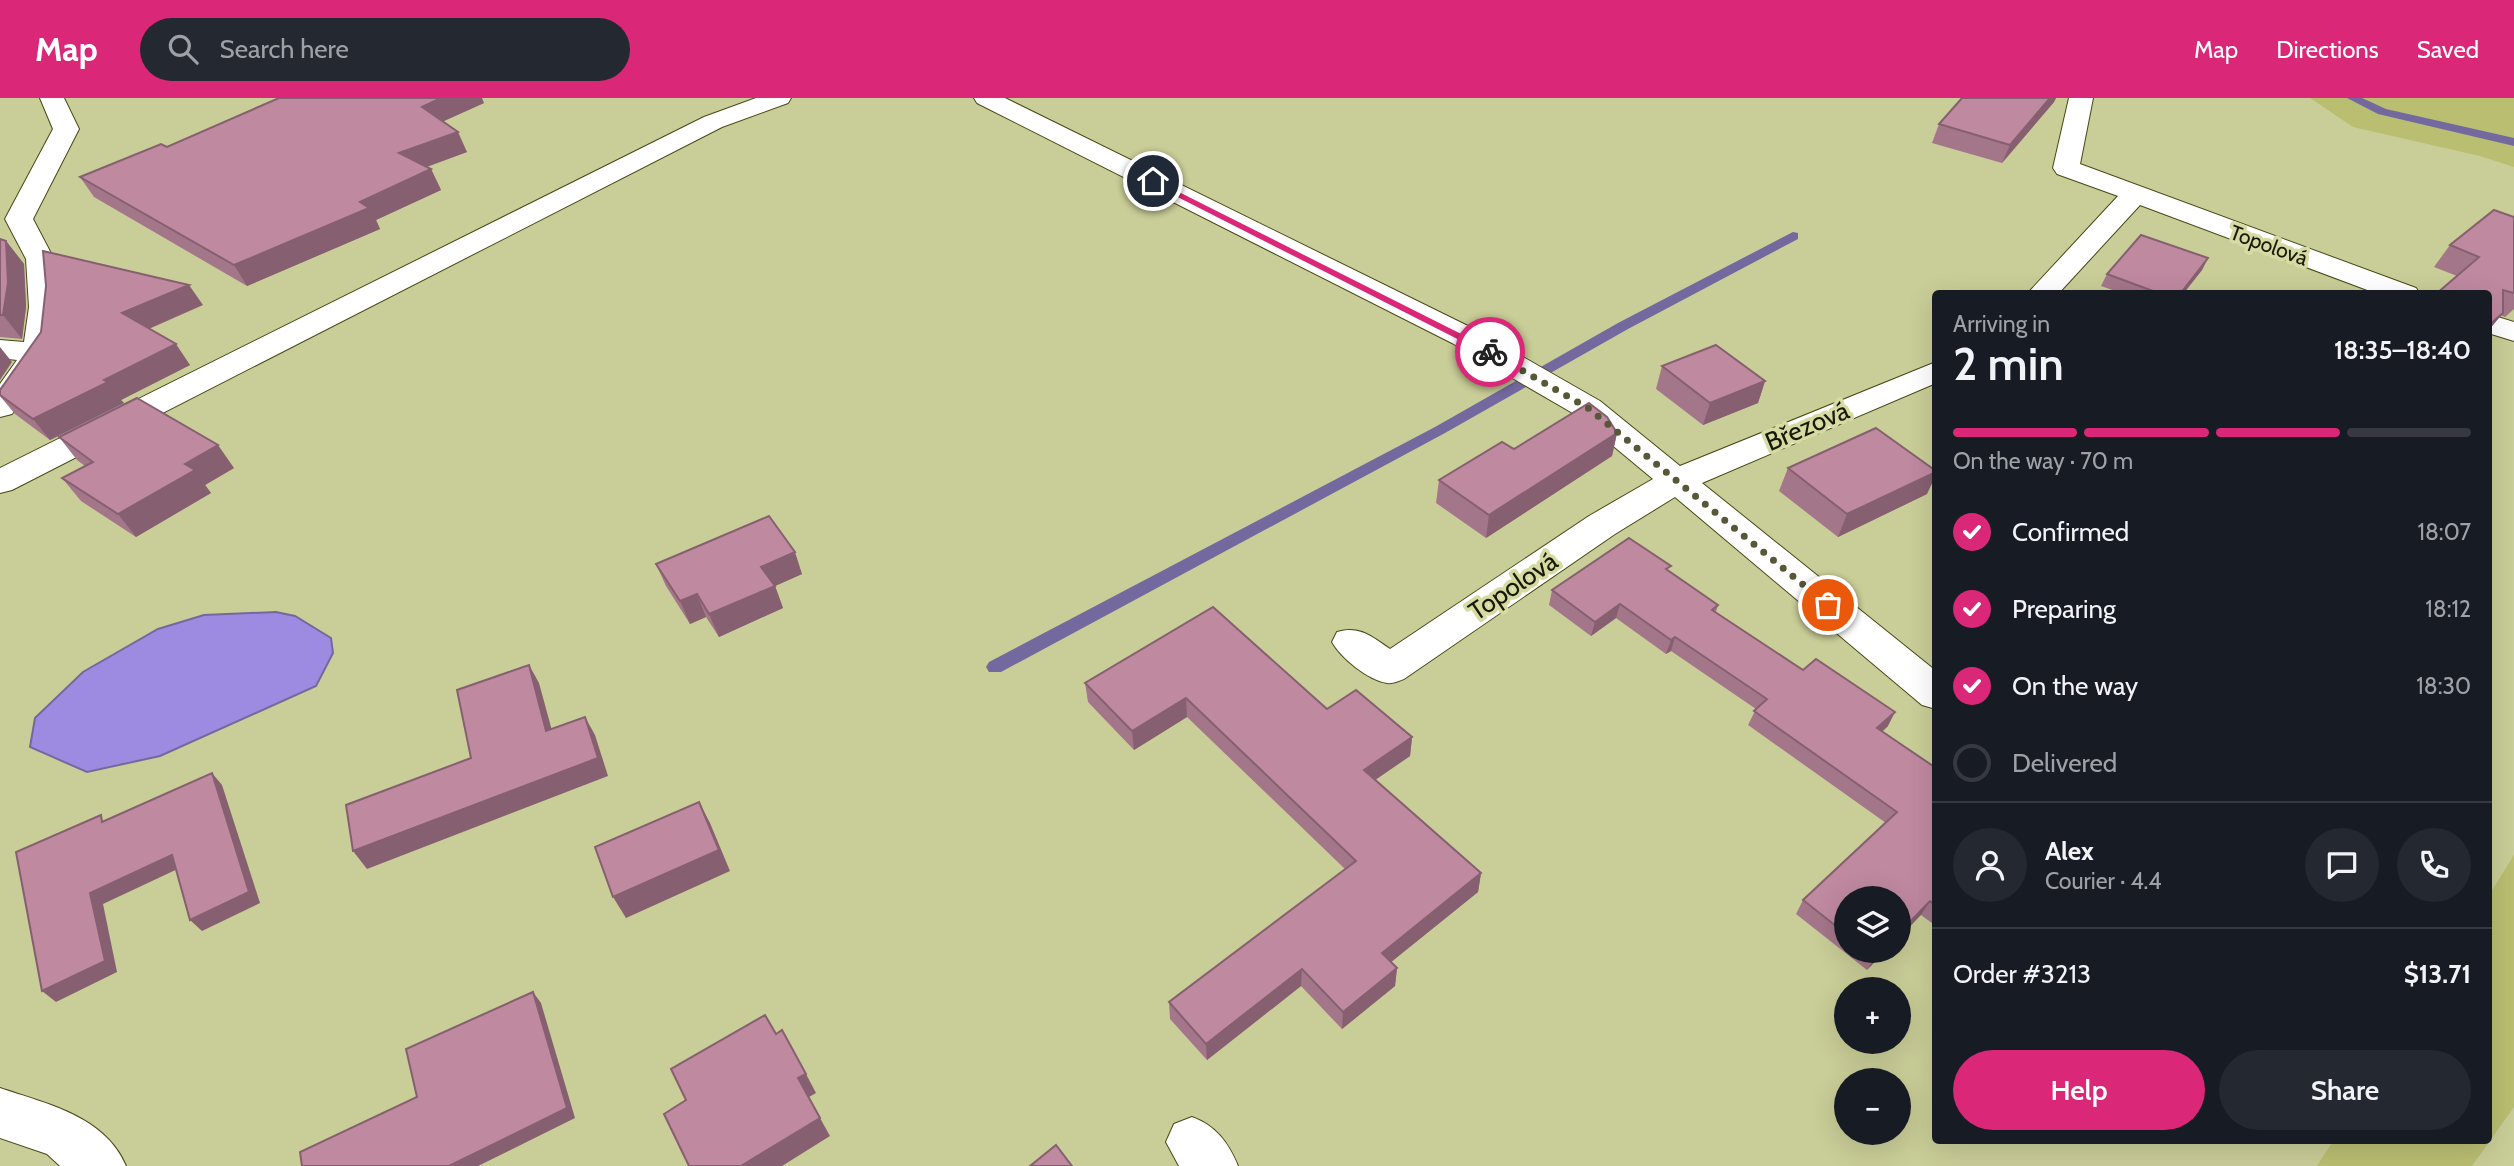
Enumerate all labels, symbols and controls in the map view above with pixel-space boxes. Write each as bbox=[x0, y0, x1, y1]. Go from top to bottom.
search box bbox=[140, 18, 630, 81]
text: Map bbox=[35, 29, 98, 69]
icon: search bbox=[164, 30, 202, 68]
text: Search here bbox=[220, 33, 349, 65]
text: Map bbox=[2194, 35, 2238, 64]
text: Directions bbox=[2276, 35, 2379, 64]
text: Saved bbox=[2417, 35, 2479, 64]
pin bbox=[1123, 151, 1183, 211]
icon: home bbox=[1134, 162, 1172, 200]
street label: Topolová bbox=[2227, 219, 2311, 271]
text: Arriving in bbox=[1953, 310, 2050, 338]
courier bbox=[1455, 317, 1525, 387]
icon: bike bbox=[1471, 333, 1509, 371]
text: 18:35–18:40 bbox=[2334, 334, 2471, 366]
text: 2 min bbox=[1953, 336, 2064, 392]
street label: Březová bbox=[1760, 394, 1854, 458]
text: On the way · 70 m bbox=[1953, 447, 2133, 475]
icon: check bbox=[1953, 513, 1991, 551]
text: Confirmed bbox=[2012, 516, 2129, 548]
text: 18:07 bbox=[2417, 518, 2471, 546]
street label: Topolová bbox=[1463, 544, 1564, 627]
pin bbox=[1798, 575, 1858, 635]
icon: bag bbox=[1809, 586, 1847, 624]
icon: check bbox=[1953, 590, 1991, 628]
text: Preparing bbox=[2012, 593, 2116, 625]
text: 18:12 bbox=[2425, 595, 2471, 623]
icon: check bbox=[1953, 667, 1991, 705]
text: On the way bbox=[2012, 670, 2138, 702]
text: 18:30 bbox=[2416, 672, 2471, 700]
text: Delivered bbox=[2012, 747, 2117, 779]
button: person bbox=[1953, 828, 2027, 902]
button: chat bbox=[2305, 828, 2379, 902]
button: phone bbox=[2397, 828, 2471, 902]
text: Alex bbox=[2045, 835, 2094, 867]
text: Courier · 4.4 bbox=[2045, 867, 2162, 895]
map controls bbox=[1834, 886, 1911, 1145]
button: layers bbox=[1834, 886, 1911, 963]
text: Order #3213 bbox=[1953, 958, 2091, 990]
text: $13.71 bbox=[2404, 958, 2471, 990]
button: + bbox=[1834, 977, 1911, 1054]
button: Help bbox=[1953, 1050, 2205, 1130]
button: Share bbox=[2219, 1050, 2471, 1130]
button: − bbox=[1834, 1068, 1911, 1145]

